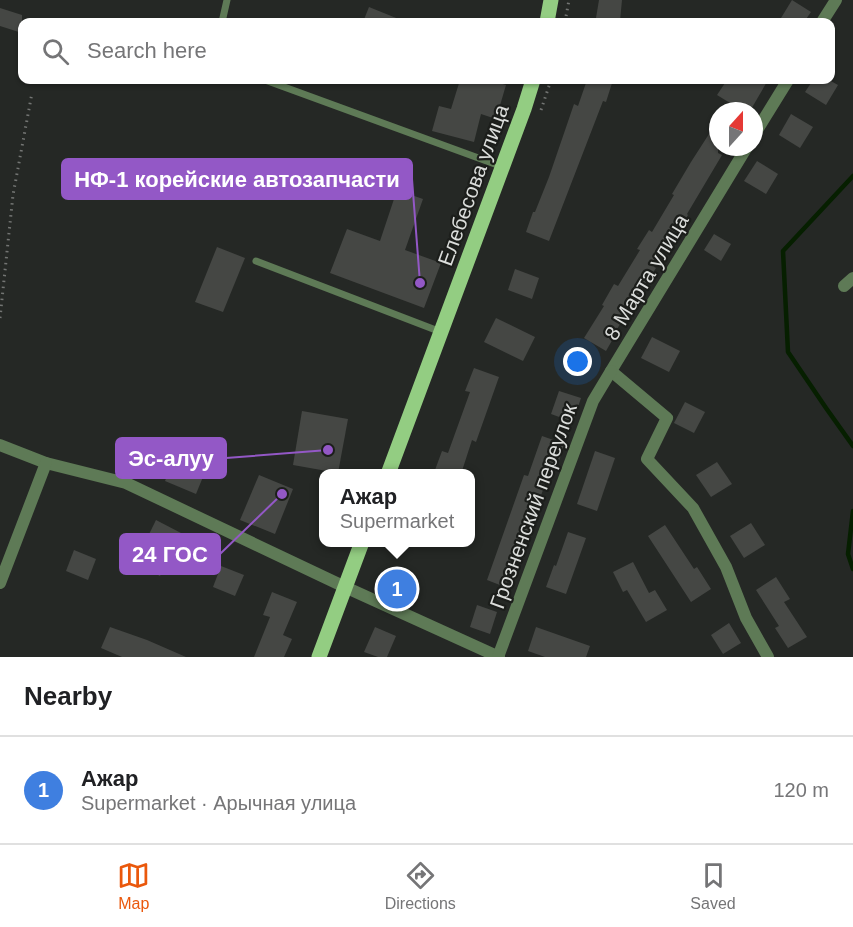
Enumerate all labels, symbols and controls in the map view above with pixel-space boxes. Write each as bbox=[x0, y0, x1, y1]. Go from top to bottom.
search box bbox=[18, 18, 835, 84]
icon: search bbox=[39, 35, 72, 68]
text: Search here bbox=[87, 38, 207, 63]
street label: Елебесова улица bbox=[433, 101, 513, 269]
north arrow bbox=[709, 102, 763, 156]
callout: НФ-1 корейские автозапчасти bbox=[62, 159, 412, 199]
text: НФ-1 корейские автозапчасти bbox=[74, 167, 400, 192]
street label: 8 Марта улица bbox=[599, 210, 693, 344]
your location bbox=[563, 347, 592, 376]
street label: Грозненский переулок bbox=[485, 400, 581, 612]
callout: Эс-алуу bbox=[116, 438, 226, 478]
text: Эс-алуу bbox=[128, 446, 215, 471]
popup bbox=[319, 469, 475, 547]
text: Ажар bbox=[340, 484, 397, 509]
text: Supermarket bbox=[340, 510, 454, 532]
callout: 24 ГОС bbox=[120, 534, 220, 574]
text: 24 ГОС bbox=[132, 542, 208, 567]
pin: 1 bbox=[378, 566, 416, 612]
text: Nearby bbox=[24, 681, 112, 711]
text: Ажар bbox=[81, 766, 138, 791]
text: 1 bbox=[38, 779, 49, 801]
text: 120 m bbox=[773, 779, 829, 801]
text: Supermarket · Арычная улица bbox=[81, 792, 356, 814]
tab: Map bbox=[117, 859, 150, 913]
tab: Directions bbox=[385, 859, 456, 913]
tab: Saved bbox=[690, 859, 736, 913]

